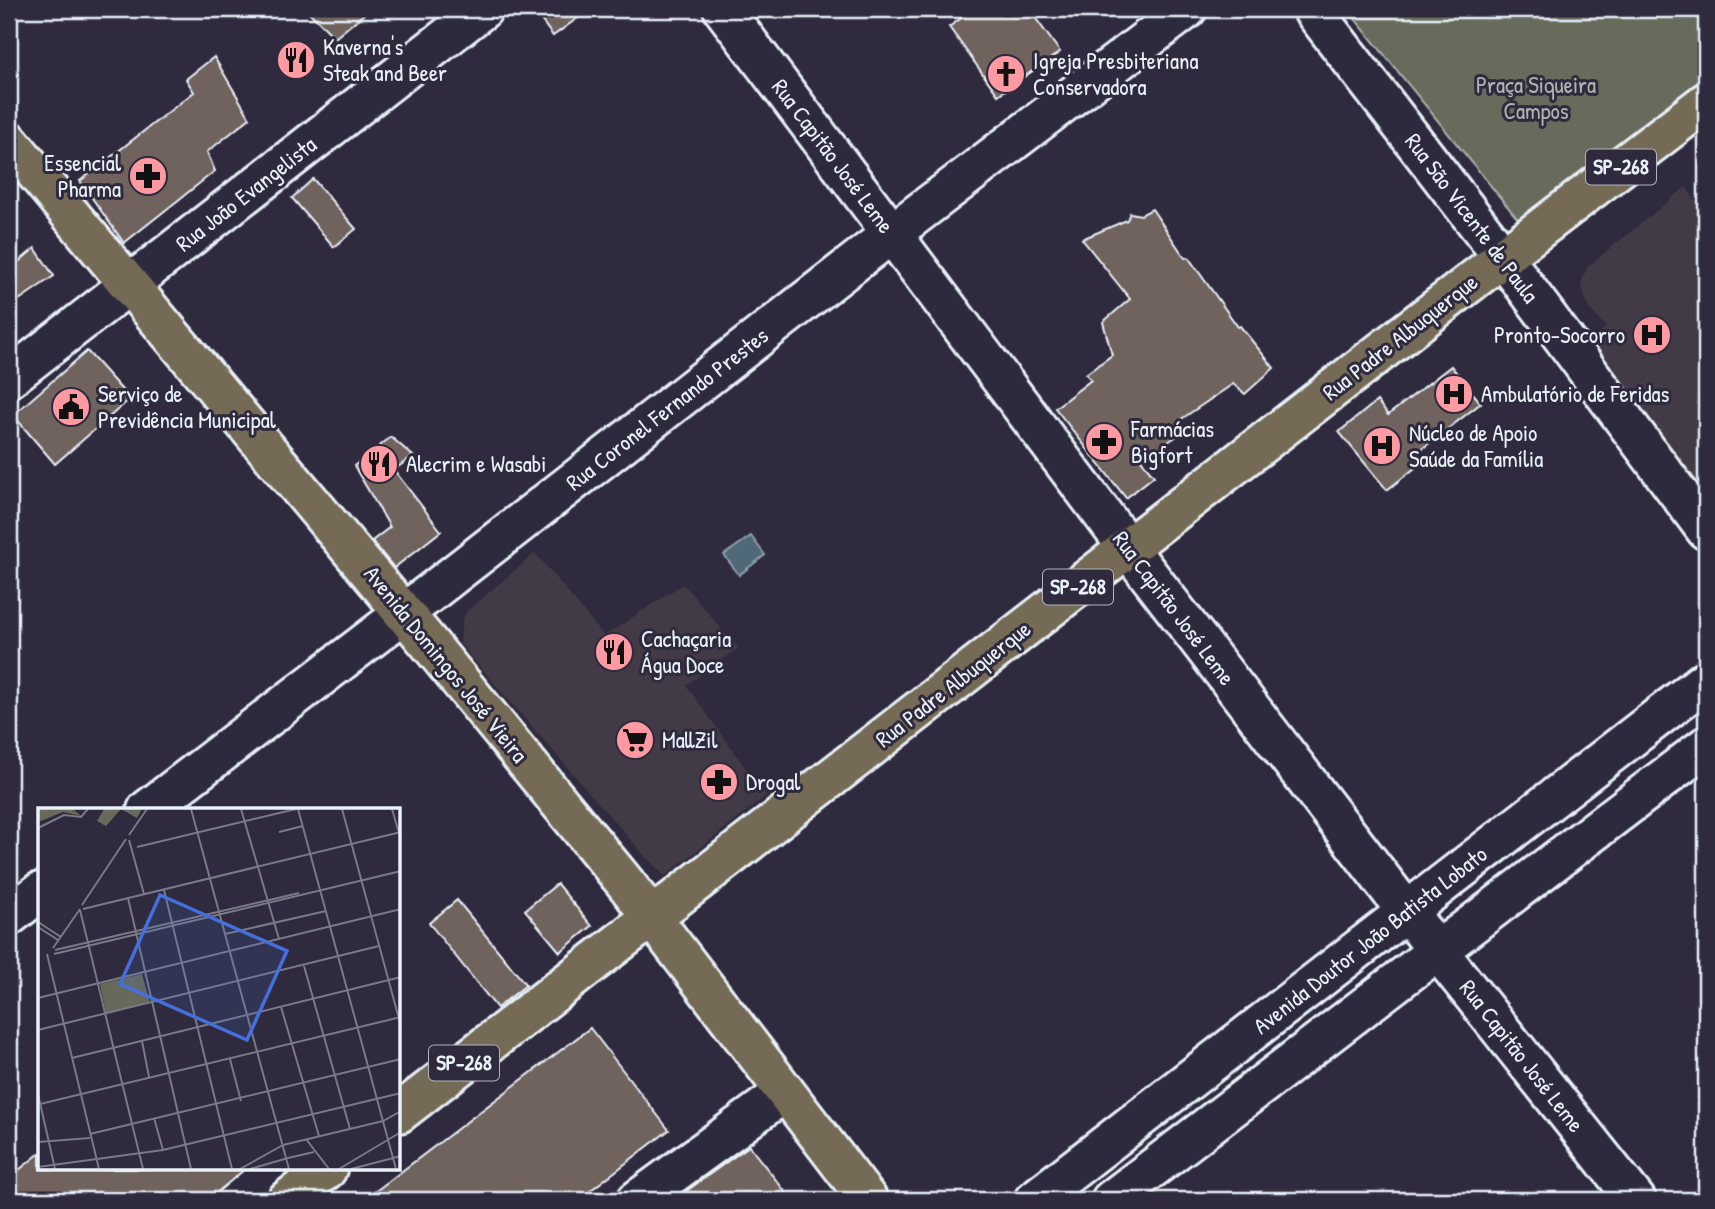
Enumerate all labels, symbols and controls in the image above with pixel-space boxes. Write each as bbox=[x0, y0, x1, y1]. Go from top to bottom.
place label: Kaverna's Steak and Beer bbox=[323, 31, 447, 88]
restaurant icon: Kaverna's Steak and Beer bbox=[275, 39, 317, 81]
place label: Igreja Presbiteriana Conservadora bbox=[1033, 45, 1198, 102]
church icon: Igreja Presbiteriana Conservadora bbox=[985, 53, 1027, 95]
park label: Praça Siqueira Campos bbox=[1476, 69, 1596, 126]
street label: Rua Capitão José Leme bbox=[765, 72, 902, 239]
street label: Rua São Vicente de Paula bbox=[1398, 127, 1546, 309]
street label: Rua João Evangelista bbox=[169, 129, 322, 258]
place label: Essencial Pharma bbox=[44, 147, 122, 204]
road number: SP-268 bbox=[1586, 150, 1656, 184]
pharmacy icon: Essencial Pharma bbox=[127, 155, 169, 197]
street label: Rua Padre Albuquerque bbox=[1316, 266, 1484, 407]
hospital icon: Pronto-Socorro bbox=[1631, 314, 1673, 356]
place label: Pronto-Socorro bbox=[1494, 319, 1625, 350]
street label: Rua Coronel Fernando Prestes bbox=[559, 320, 774, 497]
hospital icon: Ambulatório de Feridas bbox=[1433, 373, 1475, 415]
place label: Serviço de Previdência Municipal bbox=[98, 378, 277, 435]
place label: Ambulatório de Feridas bbox=[1481, 378, 1670, 409]
public building icon: Serviço de Previdência Municipal bbox=[50, 386, 92, 428]
place label: Farmácias Bigfort bbox=[1130, 413, 1214, 470]
place label: Núcleo de Apoio Saúde da Família bbox=[1409, 417, 1543, 474]
pharmacy icon: Farmácias Bigfort bbox=[1083, 421, 1125, 463]
hospital icon: Núcleo de Apoio Saúde da Família bbox=[1361, 425, 1403, 467]
restaurant icon: Alecrim e Wasabi bbox=[358, 443, 400, 485]
place label: Alecrim e Wasabi bbox=[406, 448, 546, 479]
street label: Rua Capitão José Leme bbox=[1106, 524, 1243, 691]
street label: Avenida Domingos José Vieira bbox=[357, 559, 535, 769]
road number: SP-268 bbox=[1043, 570, 1113, 604]
street label: Rua Padre Albuquerque bbox=[869, 613, 1037, 754]
place label: Cachaçaria Água Doce bbox=[641, 623, 731, 680]
restaurant icon: Cachaçaria Água Doce bbox=[593, 631, 635, 673]
supermarket icon: MallZil bbox=[614, 719, 656, 761]
place label: MallZil bbox=[662, 724, 718, 755]
pharmacy icon: Drogal bbox=[698, 761, 740, 803]
place label: Drogal bbox=[746, 766, 801, 797]
inset map bbox=[38, 808, 401, 1170]
street label: Avenida Doutor João Batista Lobato bbox=[1246, 838, 1493, 1041]
street label: Rua Capitão José Leme bbox=[1453, 973, 1592, 1138]
road number: SP-268 bbox=[429, 1046, 499, 1080]

